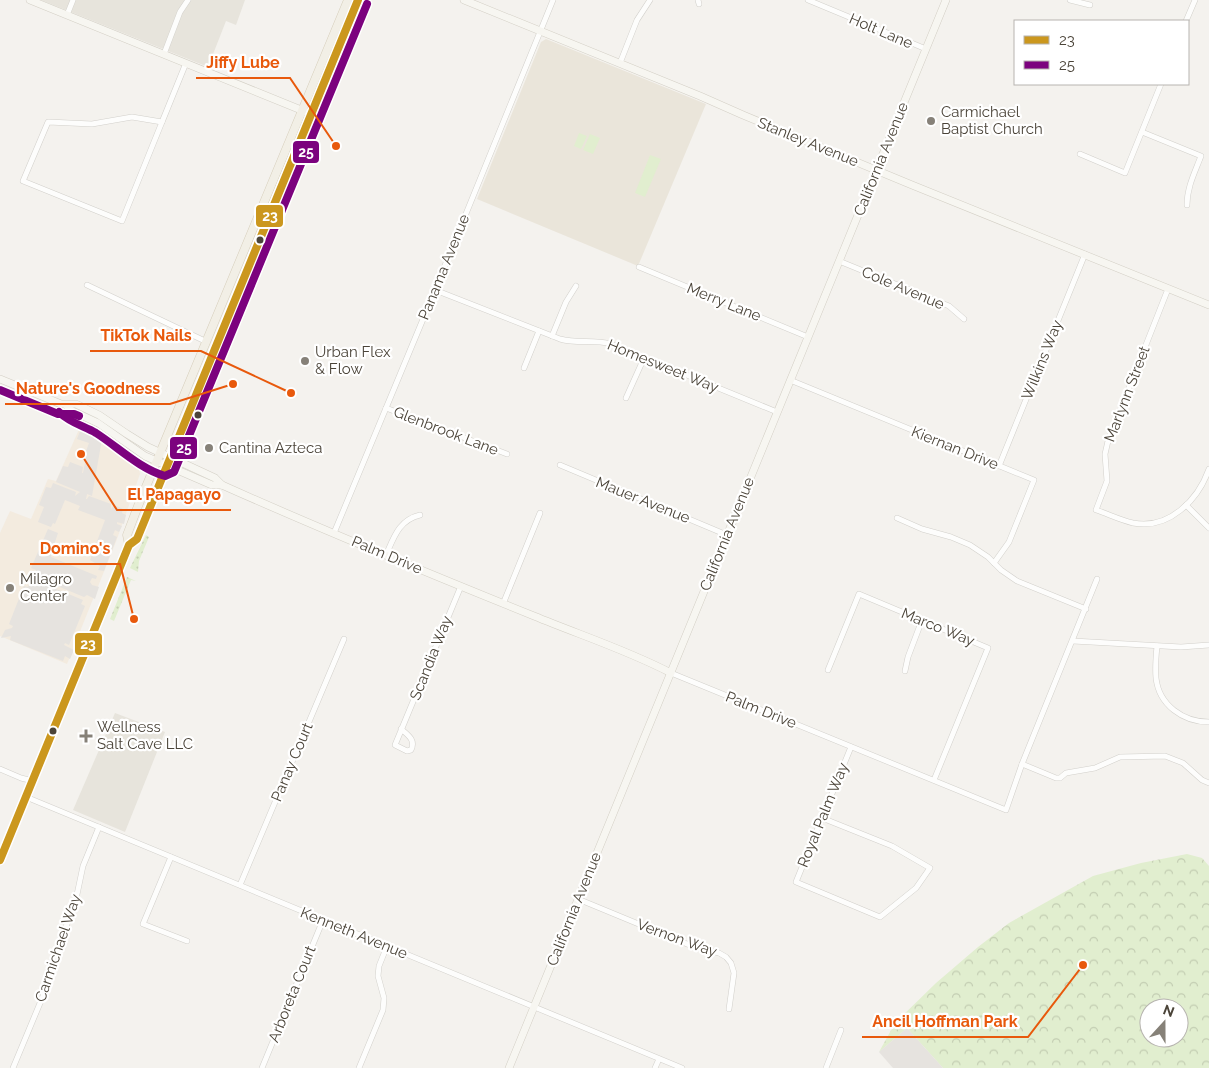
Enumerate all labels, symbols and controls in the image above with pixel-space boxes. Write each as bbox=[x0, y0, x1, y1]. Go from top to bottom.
street label: Holt Lane bbox=[847, 10, 916, 53]
legend bbox=[1014, 20, 1189, 85]
text: 23 bbox=[1059, 31, 1075, 49]
callout: Jiffy Lube bbox=[196, 47, 290, 78]
text: Jiffy Lube bbox=[206, 53, 280, 72]
text: 25 bbox=[1059, 56, 1075, 74]
street label: California Avenue bbox=[850, 99, 912, 218]
place label: Carmichael Baptist Church bbox=[941, 103, 1043, 138]
street label: Stanley Avenue bbox=[755, 114, 861, 171]
marker: Carmichael Baptist Church bbox=[925, 115, 937, 127]
line badge: 25 bbox=[292, 140, 320, 164]
text: 25 bbox=[298, 144, 314, 160]
line badge: 23 bbox=[255, 204, 284, 228]
text: 23 bbox=[262, 208, 278, 224]
street label: Panama Avenue bbox=[415, 211, 473, 322]
unlabelled marker bbox=[255, 235, 265, 245]
street label: Cole Avenue bbox=[859, 263, 947, 314]
street label: Merry Lane bbox=[684, 279, 764, 325]
street label: Wilkins Way bbox=[1018, 317, 1066, 403]
callout: TikTok Nails bbox=[90, 320, 201, 351]
text: TikTok Nails bbox=[100, 326, 192, 345]
street label: Homesweet Way bbox=[605, 335, 721, 397]
place label: Urban Flex & Flow bbox=[315, 343, 391, 378]
street label: Marlynn Street bbox=[1100, 343, 1154, 445]
marker: Urban Flex & Flow bbox=[299, 355, 311, 367]
callout: Nature's Goodness bbox=[5, 373, 170, 404]
text: Nature's Goodness bbox=[16, 379, 160, 398]
street label: Glenbrook Lane bbox=[391, 403, 501, 459]
unlabelled marker bbox=[193, 410, 203, 420]
street label: Kiernan Drive bbox=[909, 422, 1001, 474]
line badge: 25 bbox=[169, 436, 198, 460]
place label: Cantina Azteca bbox=[219, 439, 322, 457]
text: 25 bbox=[176, 440, 192, 456]
marker: Cantina Azteca bbox=[203, 442, 215, 454]
street label: Mauer Avenue bbox=[593, 473, 693, 527]
street label: California Avenue bbox=[696, 474, 758, 593]
callout: El Papagayo bbox=[117, 479, 231, 510]
text: El Papagayo bbox=[127, 485, 221, 504]
street label: Palm Drive bbox=[349, 532, 425, 578]
callout: Domino's bbox=[30, 533, 120, 564]
text: Domino's bbox=[40, 539, 110, 558]
place label: Milagro Center bbox=[20, 570, 72, 605]
marker: Milagro Center bbox=[4, 582, 16, 594]
street label: Marco Way bbox=[899, 604, 977, 650]
street label: Scandia Way bbox=[406, 613, 456, 703]
line badge: 23 bbox=[74, 632, 103, 656]
text: 23 bbox=[80, 636, 96, 652]
street label: Palm Drive bbox=[723, 688, 799, 732]
place label: Wellness Salt Cave LLC bbox=[97, 718, 193, 753]
street label: Panay Court bbox=[267, 720, 317, 804]
unlabelled marker bbox=[48, 726, 58, 736]
marker: Wellness Salt Cave LLC bbox=[79, 729, 93, 743]
street label: Royal Palm Way bbox=[794, 760, 852, 870]
street label: California Avenue bbox=[543, 849, 605, 968]
street label: Carmichael Way bbox=[31, 892, 85, 1004]
street label: Kenneth Avenue bbox=[298, 903, 410, 963]
street label: Vernon Way bbox=[634, 915, 720, 961]
street label: Arboreta Court bbox=[264, 943, 320, 1045]
north arrow bbox=[1139, 998, 1189, 1048]
text: N bbox=[1161, 1001, 1177, 1020]
callout: Ancil Hoffman Park bbox=[862, 1006, 1028, 1037]
text: Ancil Hoffman Park bbox=[872, 1012, 1018, 1031]

